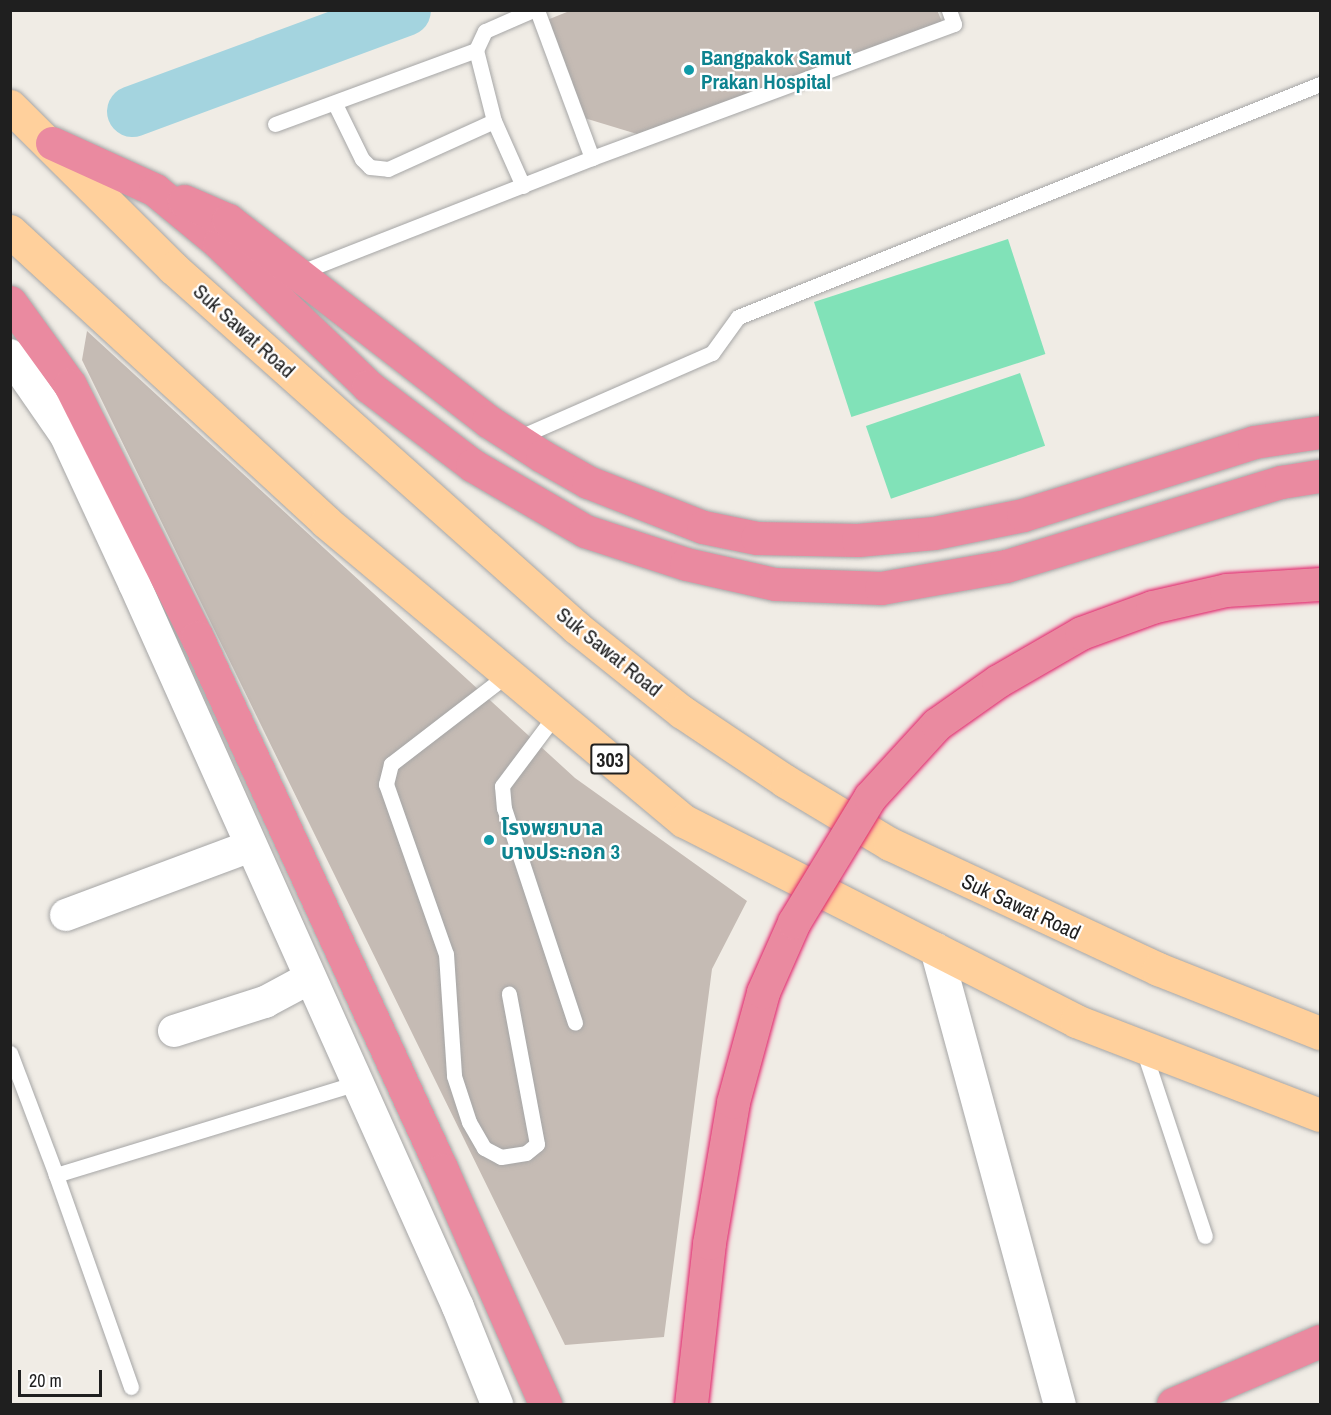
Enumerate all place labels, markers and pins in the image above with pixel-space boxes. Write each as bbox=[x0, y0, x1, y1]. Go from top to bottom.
place label: Bangpakok Samut Prakan Hospital bbox=[701, 45, 851, 95]
marker: Bangpakok Samut Prakan Hospital bbox=[682, 63, 696, 77]
place label: โรงพยาบาล บางประกอก 3 bbox=[501, 815, 620, 865]
marker: โรงพยาบาล บางประกอก 3 bbox=[482, 833, 496, 847]

